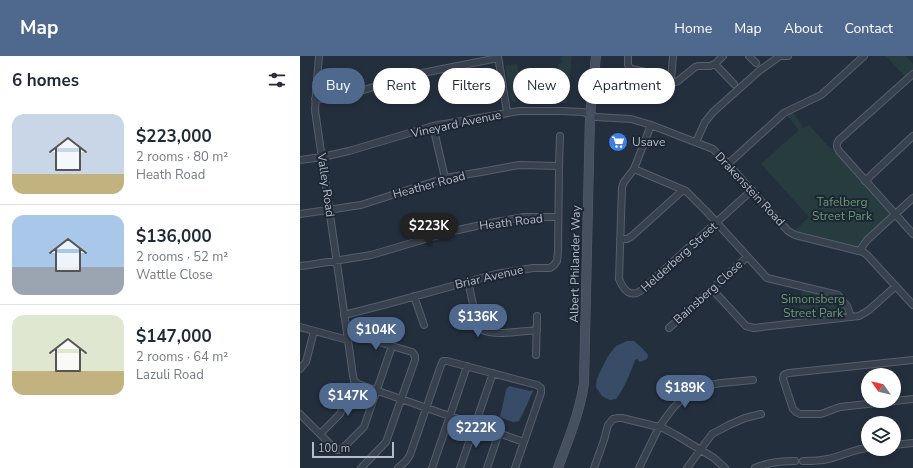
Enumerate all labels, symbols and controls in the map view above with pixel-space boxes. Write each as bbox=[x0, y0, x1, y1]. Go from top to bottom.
text: Map bbox=[20, 15, 58, 41]
text: Home bbox=[674, 19, 712, 38]
text: Map bbox=[734, 19, 762, 38]
text: About bbox=[784, 19, 823, 38]
text: Contact bbox=[845, 19, 893, 38]
chip: Buy bbox=[312, 68, 365, 104]
chip: Rent bbox=[373, 68, 430, 104]
chip: Filters bbox=[438, 68, 505, 104]
chip: New bbox=[513, 68, 570, 104]
chip: Apartment bbox=[578, 68, 675, 104]
text: 6 homes bbox=[12, 69, 79, 92]
icon: filters bbox=[266, 69, 288, 91]
street label: Vineyard Avenue bbox=[408, 107, 503, 142]
text: $223,000 bbox=[136, 125, 212, 148]
icon: home bbox=[44, 130, 92, 178]
supermarket icon: Usave bbox=[607, 131, 629, 153]
place label: Usave bbox=[632, 134, 665, 150]
text: 2 rooms · 80 m² bbox=[136, 148, 228, 166]
street label: Drakenstein Road bbox=[712, 149, 788, 229]
street label: Valley Road bbox=[313, 151, 338, 218]
text: Heath Road bbox=[136, 166, 205, 184]
street label: Heather Road bbox=[391, 168, 467, 202]
park label: Tafelberg Street Park bbox=[812, 194, 873, 224]
street label: Albert Philander Way bbox=[566, 204, 584, 323]
street label: Heath Road bbox=[478, 210, 544, 234]
pin: $223K bbox=[401, 213, 457, 247]
text: $223K bbox=[409, 217, 449, 235]
street label: Helderberg Street bbox=[638, 218, 721, 295]
text: $136,000 bbox=[136, 225, 212, 248]
icon: home bbox=[44, 231, 92, 279]
text: 2 rooms · 52 m² bbox=[136, 248, 228, 266]
street label: Bainsberg Close bbox=[670, 257, 746, 327]
street label: Briar Avenue bbox=[453, 261, 525, 293]
text: Wattle Close bbox=[136, 266, 212, 284]
park label: Simonsberg Street Park bbox=[781, 291, 845, 321]
pin: $136K bbox=[450, 304, 506, 338]
text: $136K bbox=[458, 308, 498, 326]
pin: $104K bbox=[348, 317, 404, 351]
text: $104K bbox=[356, 321, 396, 339]
text: $147,000 bbox=[136, 325, 212, 348]
icon: home bbox=[44, 331, 92, 379]
text: 2 rooms · 64 m² bbox=[136, 348, 228, 366]
text: Lazuli Road bbox=[136, 366, 204, 384]
north arrow bbox=[861, 368, 901, 408]
map controls bbox=[861, 368, 901, 456]
pin: $189K bbox=[657, 375, 713, 409]
text: $189K bbox=[665, 379, 705, 397]
pin: $147K bbox=[320, 383, 376, 417]
text: $147K bbox=[328, 387, 368, 405]
pin: $222K bbox=[448, 415, 504, 449]
button: layers bbox=[861, 416, 901, 456]
text: $222K bbox=[456, 419, 496, 437]
scale bar bbox=[312, 440, 394, 459]
text: 100 m bbox=[318, 441, 350, 456]

